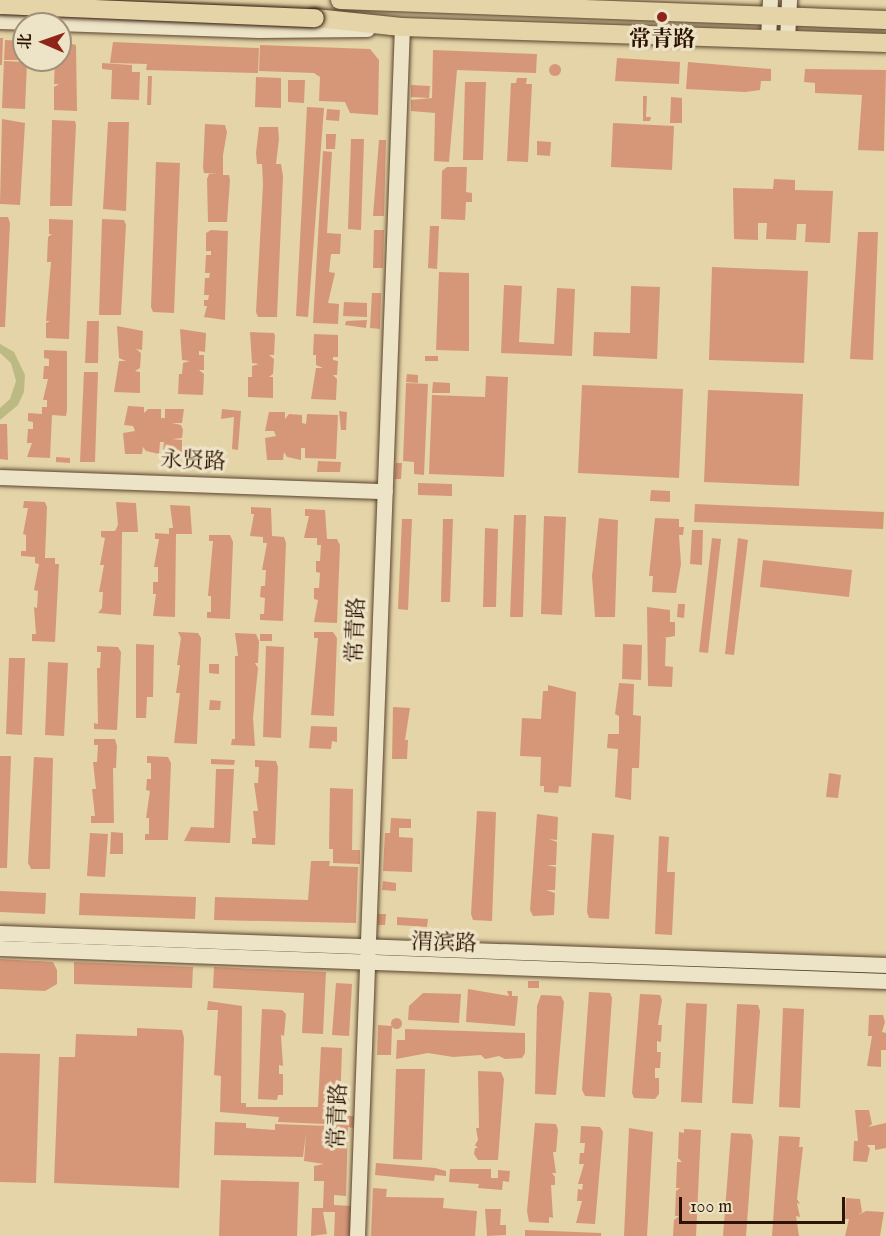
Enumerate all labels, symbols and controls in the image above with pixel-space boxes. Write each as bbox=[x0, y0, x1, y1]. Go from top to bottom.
marker: 常青路 bbox=[653, 8, 671, 26]
north arrow bbox=[12, 12, 72, 72]
place label: 常青路 bbox=[629, 28, 695, 54]
text: 北 bbox=[16, 33, 36, 50]
street label: 永贤路 bbox=[160, 448, 226, 476]
street label: 常青路 bbox=[343, 597, 371, 663]
street label: 渭滨路 bbox=[411, 930, 477, 958]
street label: 常青路 bbox=[325, 1083, 353, 1149]
scale bar bbox=[682, 1185, 848, 1223]
text: 100 m bbox=[690, 1196, 732, 1219]

